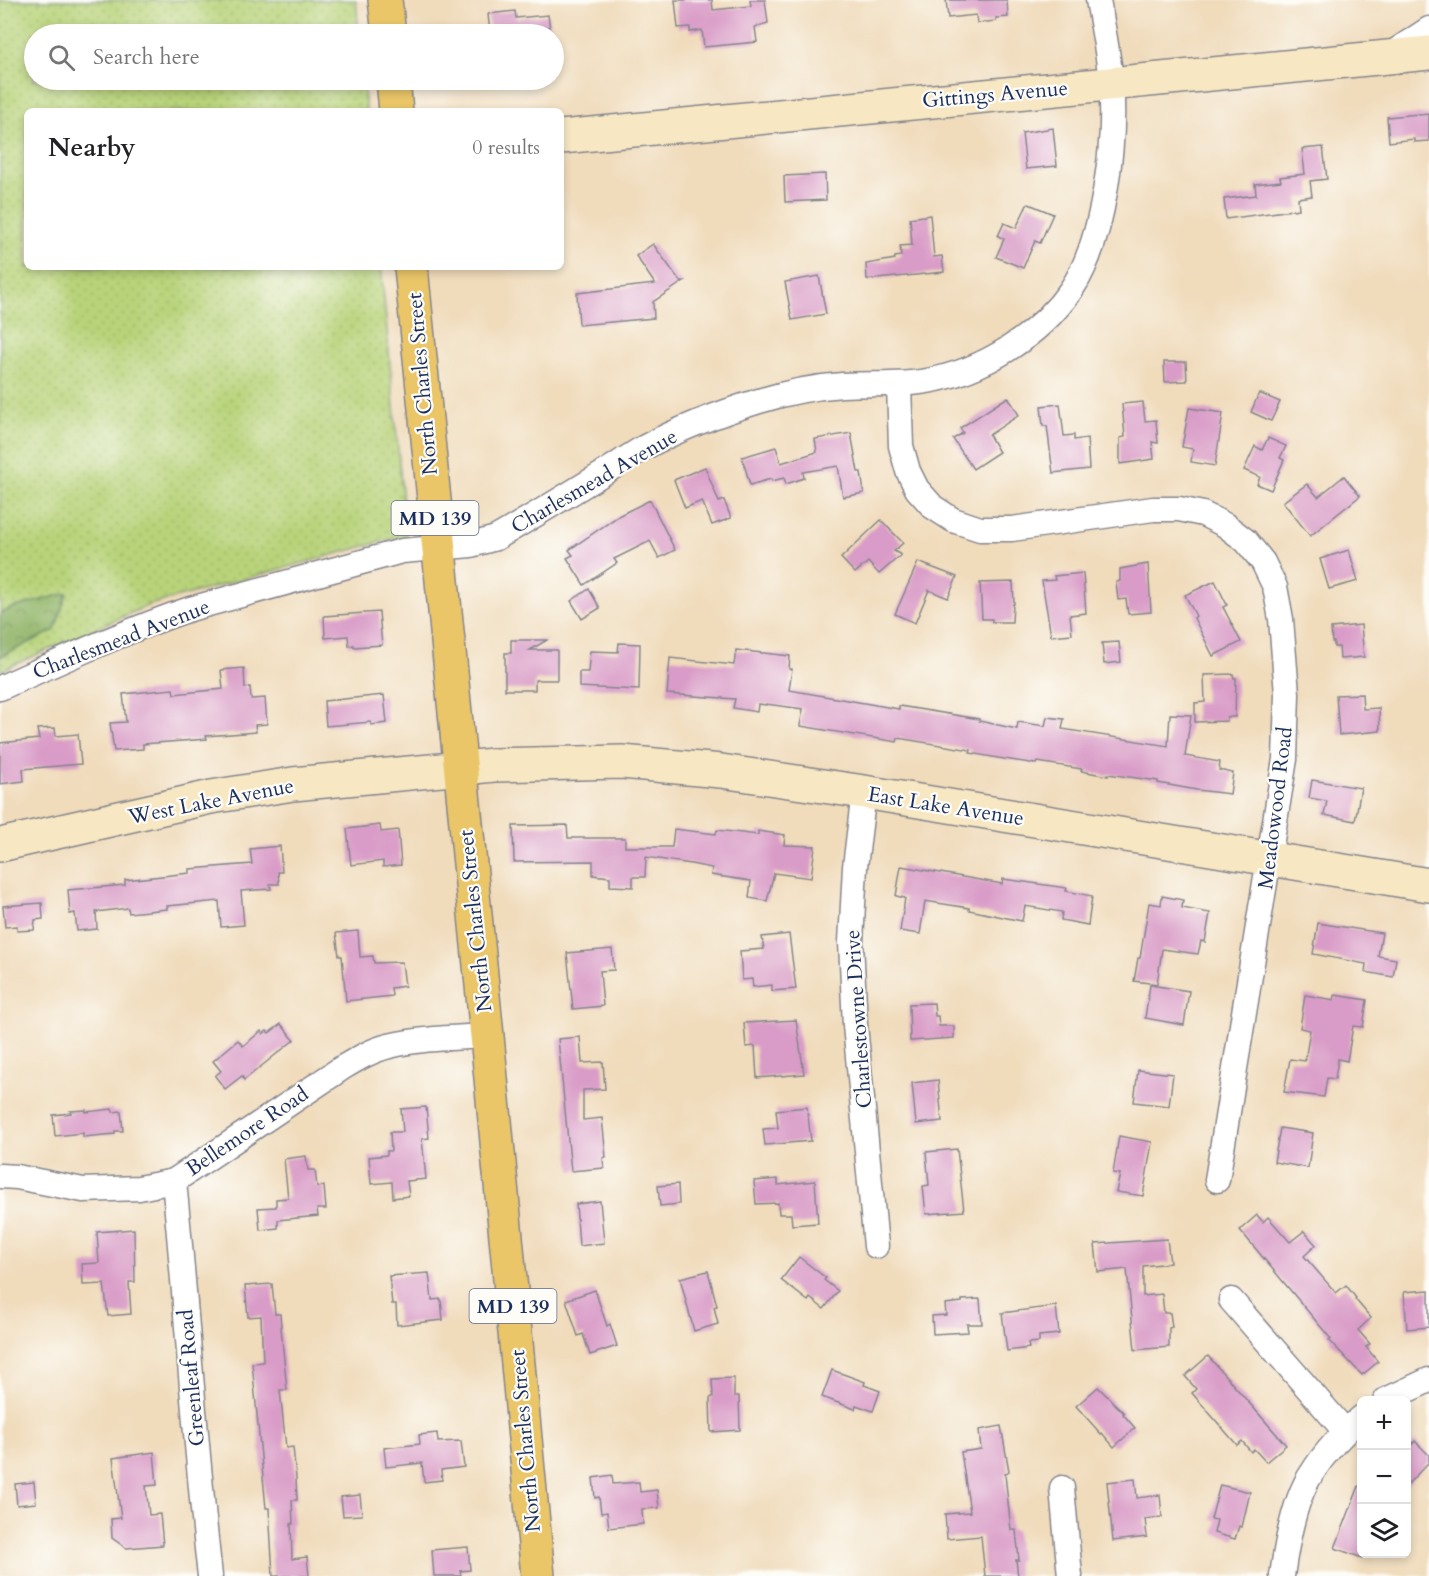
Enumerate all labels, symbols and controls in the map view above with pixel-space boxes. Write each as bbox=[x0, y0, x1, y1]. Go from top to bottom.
search box bbox=[24, 24, 564, 90]
icon: search bbox=[45, 41, 78, 74]
text: Search here bbox=[93, 42, 200, 72]
street label: Gittings Avenue bbox=[921, 74, 1069, 115]
text: Nearby bbox=[48, 130, 136, 165]
text: 0 results bbox=[472, 134, 540, 161]
street label: North Charles Street bbox=[400, 291, 445, 476]
street label: Charlesmead Avenue bbox=[506, 422, 683, 541]
road number: MD 139 bbox=[392, 501, 478, 535]
street label: Charlesmead Avenue bbox=[28, 592, 214, 687]
street label: Meadowood Road bbox=[1251, 725, 1300, 891]
street label: West Lake Avenue bbox=[125, 771, 296, 832]
street label: East Lake Avenue bbox=[866, 780, 1026, 833]
street label: North Charles Street bbox=[451, 828, 499, 1014]
street label: Charlestowne Drive bbox=[838, 929, 879, 1109]
street label: Bellemore Road bbox=[180, 1080, 314, 1183]
road number: MD 139 bbox=[470, 1289, 556, 1323]
street label: Greenleaf Road bbox=[171, 1308, 212, 1448]
street label: North Charles Street bbox=[503, 1348, 548, 1533]
map controls bbox=[1357, 1396, 1411, 1558]
button: + bbox=[1357, 1396, 1411, 1450]
button: − bbox=[1357, 1450, 1411, 1504]
button: layers bbox=[1357, 1504, 1411, 1558]

